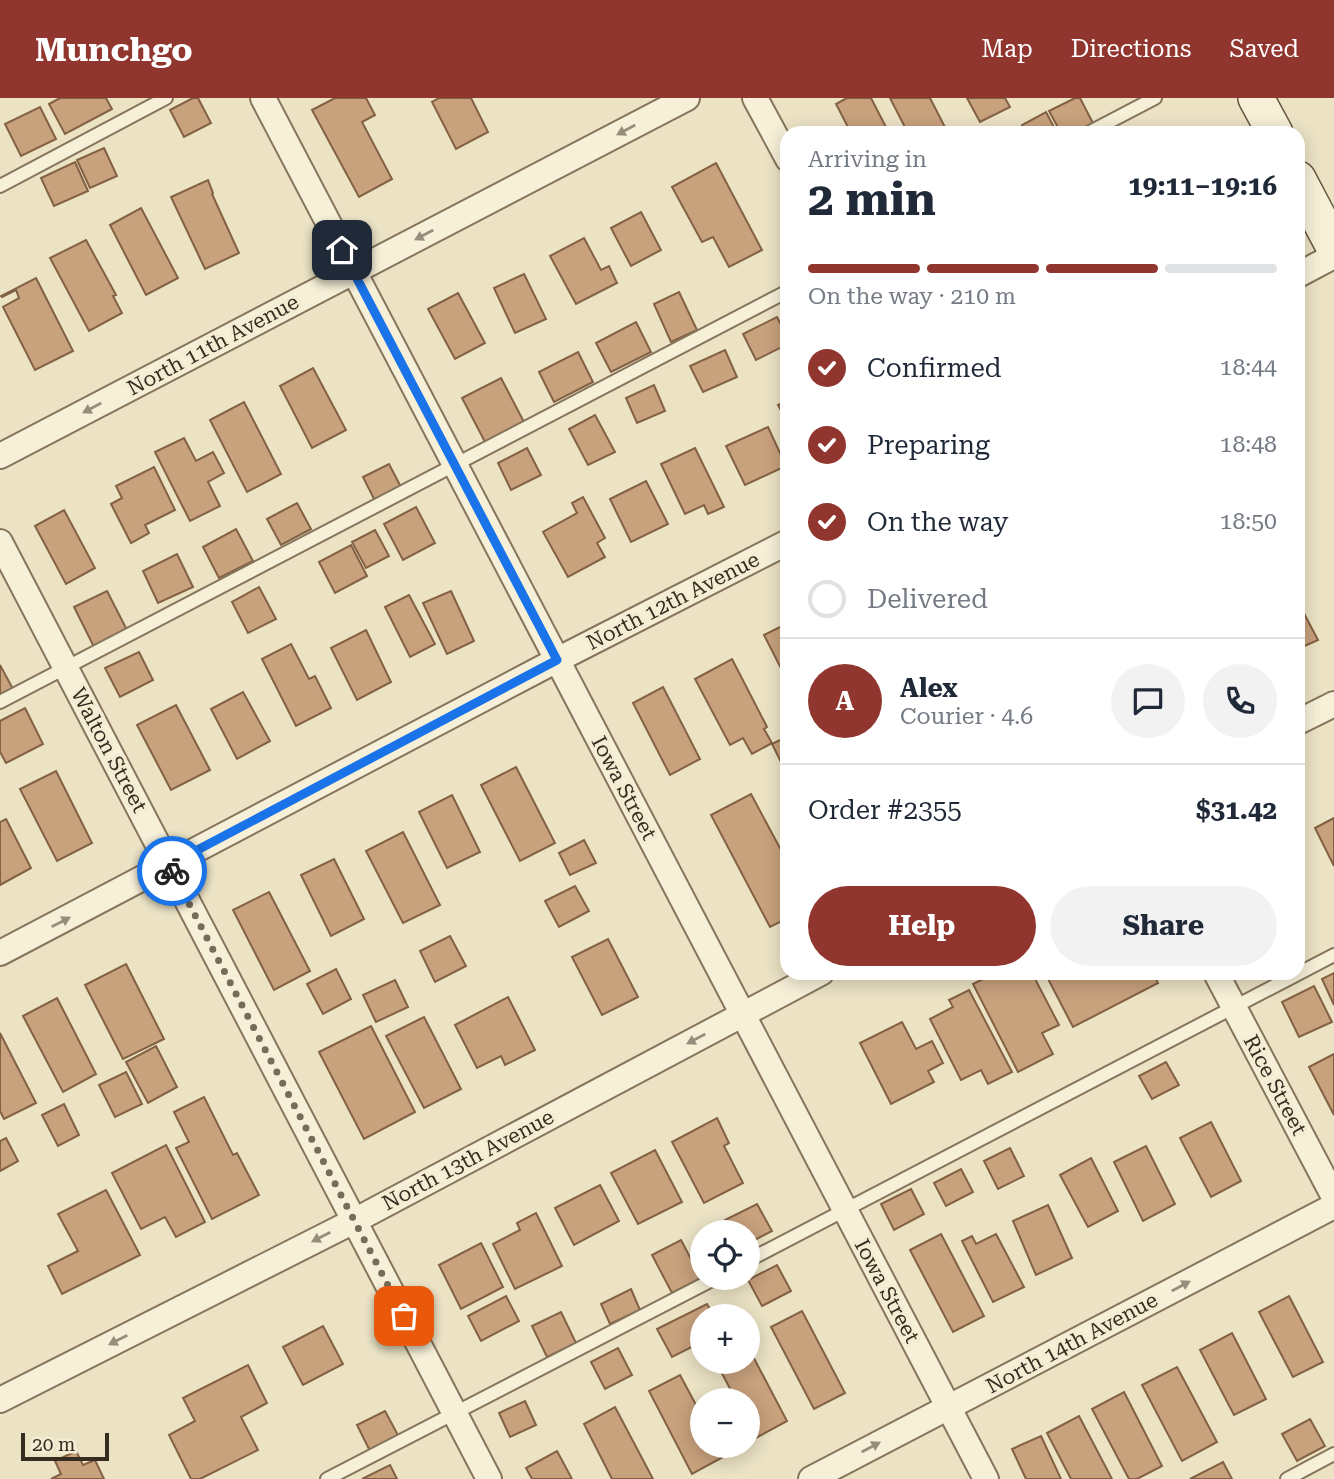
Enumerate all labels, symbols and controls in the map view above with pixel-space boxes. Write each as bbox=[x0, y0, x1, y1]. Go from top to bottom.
text: Munchgo bbox=[35, 30, 193, 69]
text: Map bbox=[981, 35, 1033, 63]
text: Directions bbox=[1071, 35, 1191, 63]
text: Saved bbox=[1229, 35, 1299, 63]
one-way arrow bbox=[616, 124, 636, 135]
text: Arriving in bbox=[808, 146, 927, 173]
text: 19:11–19:16 bbox=[1128, 171, 1277, 201]
text: 2 min bbox=[808, 172, 936, 226]
pin bbox=[312, 220, 372, 280]
one-way arrow bbox=[414, 229, 434, 240]
icon: home bbox=[323, 231, 361, 269]
text: On the way · 210 m bbox=[808, 283, 1016, 310]
street label: North 11th Avenue bbox=[123, 290, 303, 400]
icon: check bbox=[808, 349, 846, 387]
text: Confirmed bbox=[867, 353, 1002, 383]
text: 18:44 bbox=[1220, 354, 1277, 381]
one-way arrow bbox=[82, 402, 102, 413]
icon: check bbox=[808, 426, 846, 464]
text: Preparing bbox=[867, 430, 990, 460]
text: 18:48 bbox=[1220, 431, 1277, 458]
icon: check bbox=[808, 503, 846, 541]
text: On the way bbox=[867, 507, 1008, 537]
text: 18:50 bbox=[1220, 508, 1277, 535]
street label: North 12th Avenue bbox=[583, 547, 763, 655]
text: Delivered bbox=[867, 584, 988, 614]
button: chat bbox=[1111, 664, 1185, 738]
button: phone bbox=[1203, 664, 1277, 738]
text: Alex bbox=[900, 673, 958, 703]
street label: Walton Street bbox=[66, 683, 152, 817]
text: A bbox=[836, 686, 854, 716]
text: Courier · 4.6 bbox=[900, 703, 1033, 730]
street label: Iowa Street bbox=[587, 732, 661, 844]
text: Order #2355 bbox=[808, 795, 962, 825]
text: $31.42 bbox=[1196, 795, 1277, 825]
courier bbox=[137, 836, 207, 906]
icon: bike bbox=[153, 852, 191, 890]
button: Help bbox=[808, 886, 1036, 966]
button: Share bbox=[1050, 886, 1277, 966]
one-way arrow bbox=[51, 916, 71, 928]
street label: Rice Street bbox=[1239, 1031, 1312, 1139]
one-way arrow bbox=[686, 1033, 705, 1045]
street label: North 13th Avenue bbox=[378, 1105, 558, 1215]
map controls bbox=[690, 1220, 760, 1458]
button: locate bbox=[690, 1220, 760, 1290]
one-way arrow bbox=[311, 1232, 331, 1243]
street label: Iowa Street bbox=[850, 1235, 924, 1347]
one-way arrow bbox=[1172, 1280, 1192, 1292]
pin bbox=[374, 1286, 434, 1346]
street label: North 14th Avenue bbox=[982, 1288, 1162, 1398]
icon: bag bbox=[385, 1297, 423, 1335]
button: + bbox=[690, 1304, 760, 1374]
one-way arrow bbox=[108, 1335, 128, 1346]
button: − bbox=[690, 1388, 760, 1458]
scale bar bbox=[21, 1430, 108, 1462]
text: 20 m bbox=[32, 1433, 75, 1456]
one-way arrow bbox=[861, 1442, 881, 1453]

